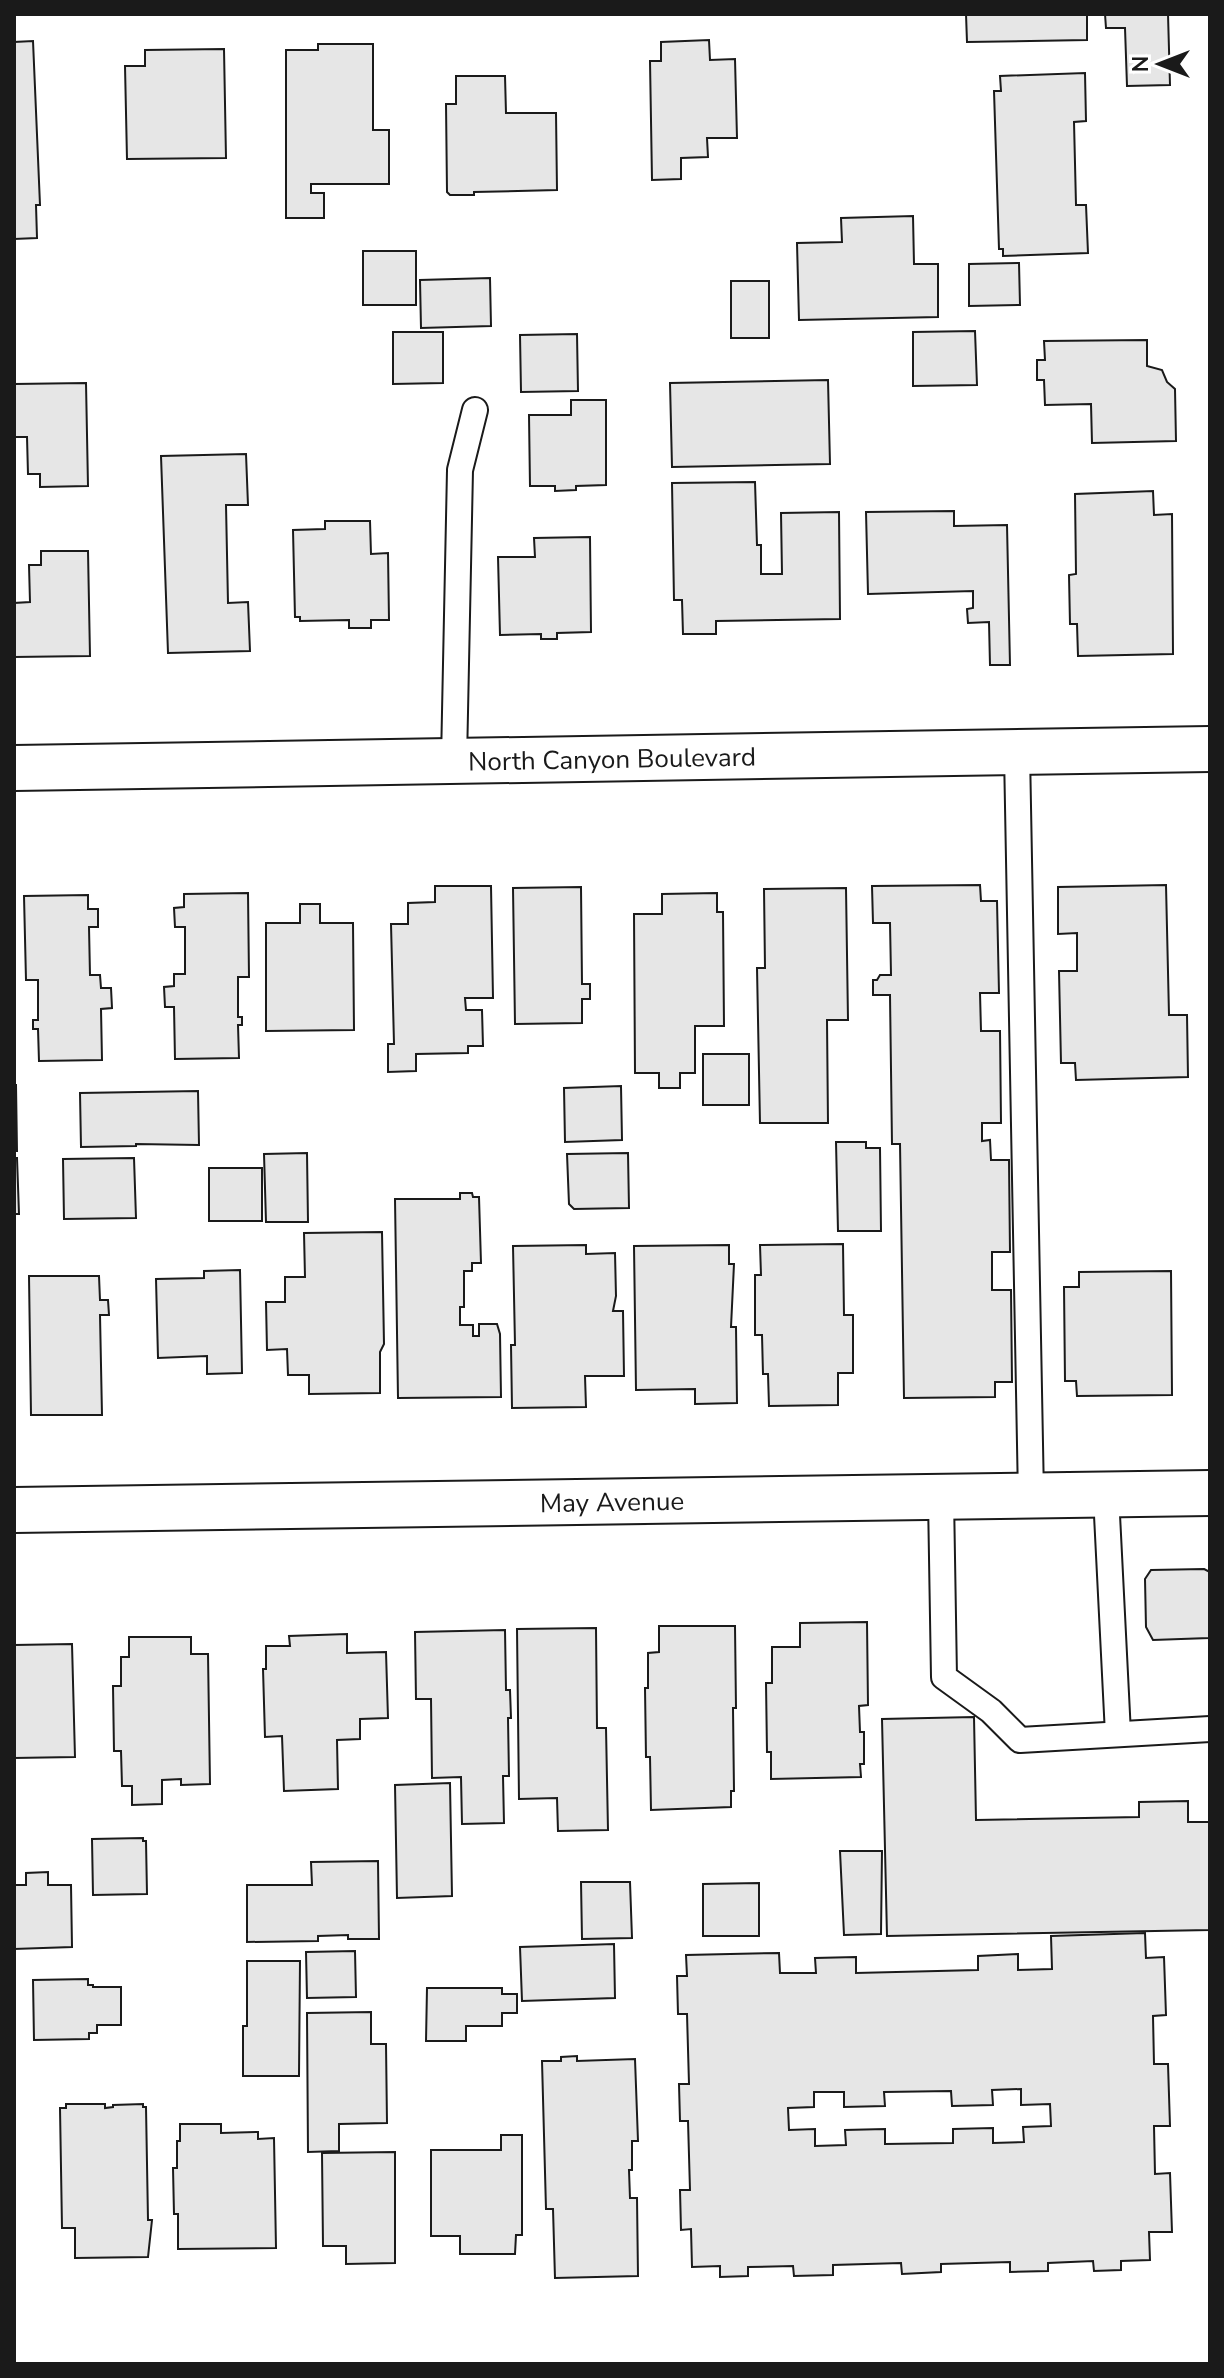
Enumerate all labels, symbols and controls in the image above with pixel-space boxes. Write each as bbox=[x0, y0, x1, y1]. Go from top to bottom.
north arrow bbox=[1120, 24, 1200, 104]
text: N bbox=[1126, 56, 1156, 72]
street label: North Canyon Boulevard bbox=[468, 739, 756, 780]
street label: May Avenue bbox=[540, 1484, 685, 1521]

